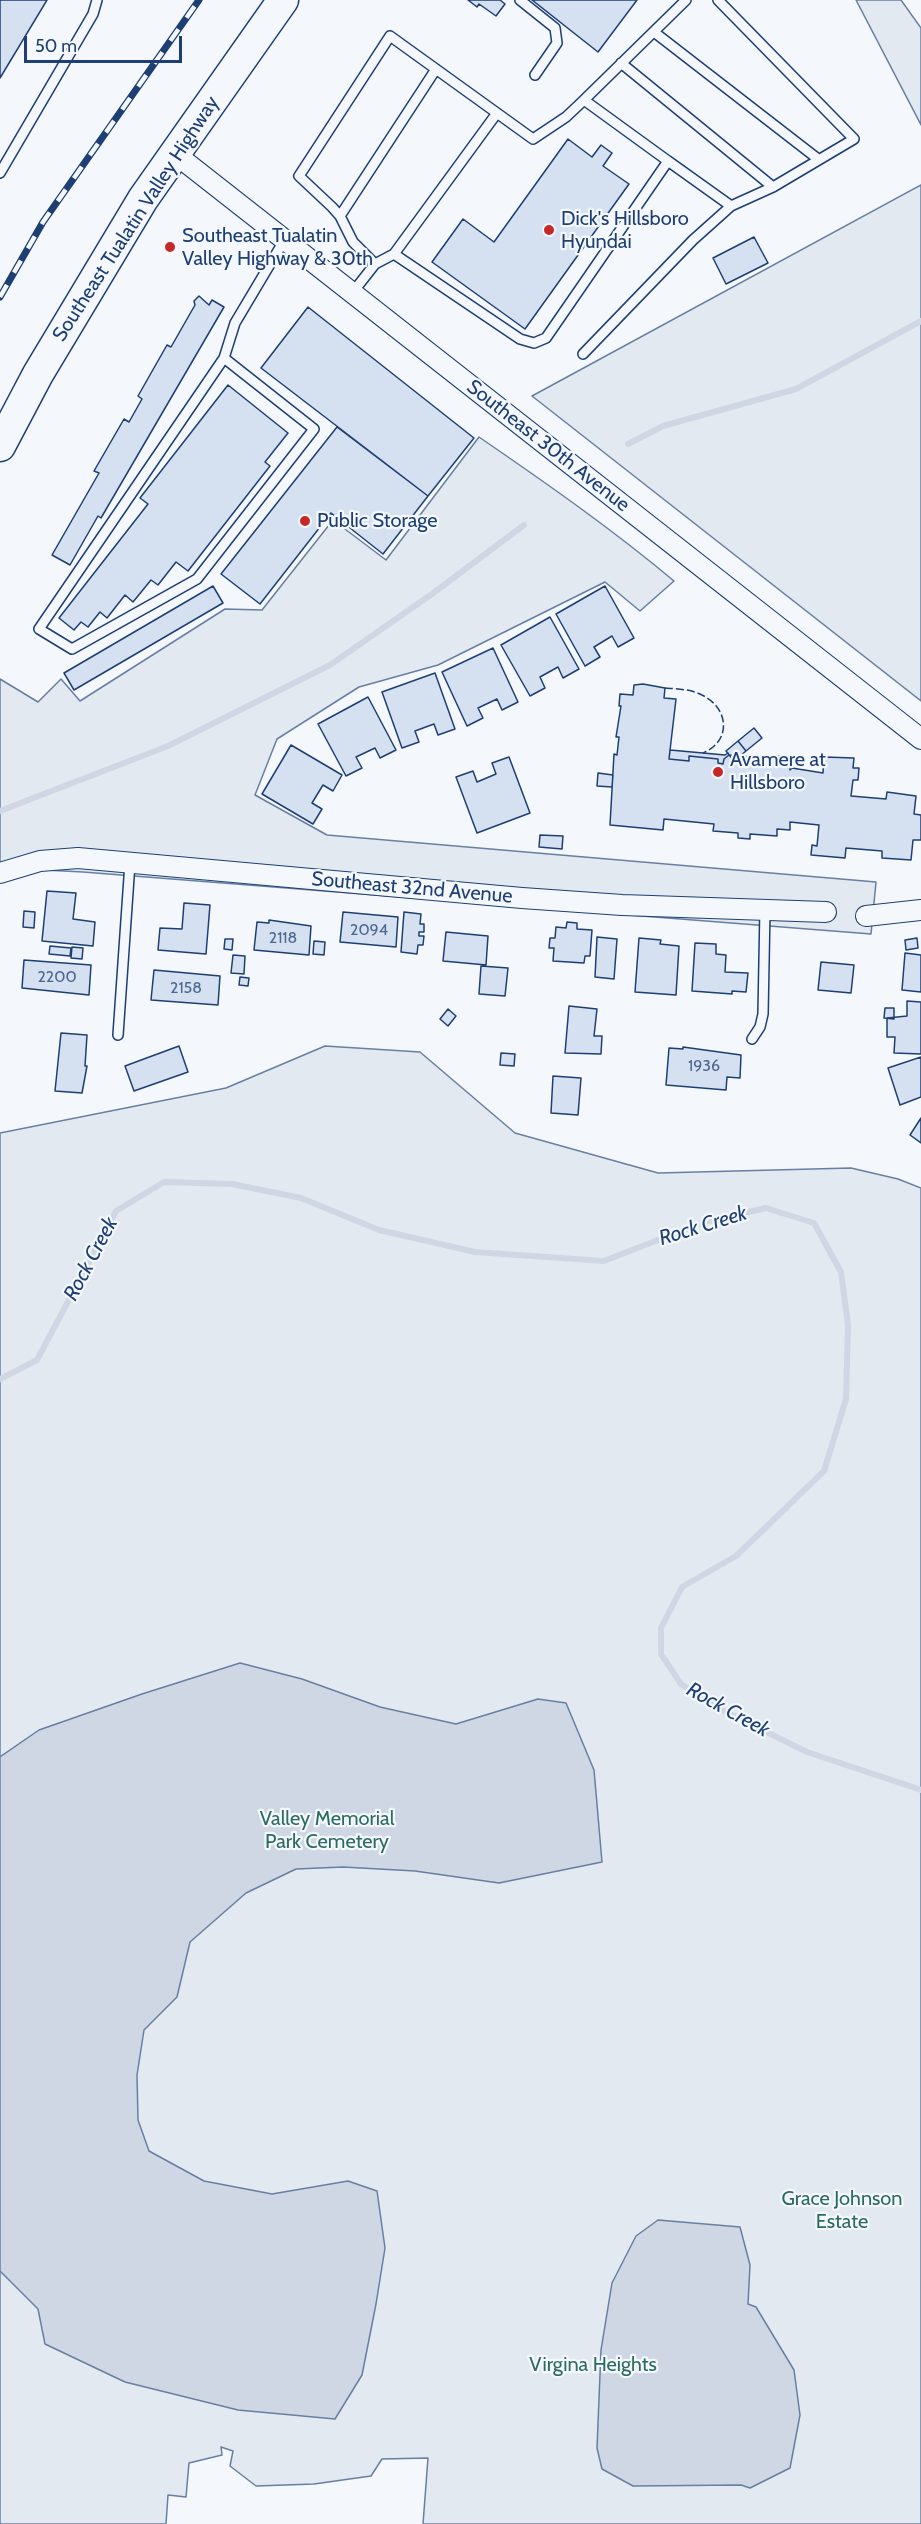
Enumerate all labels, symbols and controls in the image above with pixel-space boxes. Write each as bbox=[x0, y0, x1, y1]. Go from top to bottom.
scale bar bbox=[27, 24, 184, 62]
text: 50 m bbox=[35, 35, 77, 57]
street label: Southeast Tualatin Valley Highway bbox=[48, 92, 224, 346]
place label: Dick's Hillsboro Hyundai bbox=[561, 207, 689, 254]
marker: Dick's Hillsboro Hyundai bbox=[542, 223, 556, 237]
place label: Southeast Tualatin Valley Highway & 30th bbox=[182, 224, 373, 271]
marker: Southeast Tualatin Valley Highway & 30th bbox=[163, 240, 177, 254]
street label: Southeast 30th Avenue bbox=[462, 375, 634, 517]
place label: Public Storage bbox=[317, 509, 437, 533]
marker: Public Storage bbox=[298, 514, 312, 528]
place label: Avamere at Hillsboro bbox=[730, 748, 826, 795]
marker: Avamere at Hillsboro bbox=[711, 765, 725, 779]
street label: Southeast 32nd Avenue bbox=[311, 867, 513, 909]
house number: 2094 bbox=[350, 920, 388, 940]
house number: 2118 bbox=[269, 928, 297, 948]
house number: 2200 bbox=[37, 967, 77, 987]
house number: 2158 bbox=[170, 978, 202, 998]
house number: 1936 bbox=[688, 1056, 720, 1076]
water label: Rock Creek bbox=[656, 1201, 750, 1251]
water label: Rock Creek bbox=[59, 1213, 123, 1305]
water label: Rock Creek bbox=[682, 1677, 774, 1743]
park label: Valley Memorial Park Cemetery bbox=[260, 1807, 394, 1854]
park label: Grace Johnson Estate bbox=[781, 2187, 903, 2234]
park label: Virgina Heights bbox=[529, 2353, 657, 2377]

